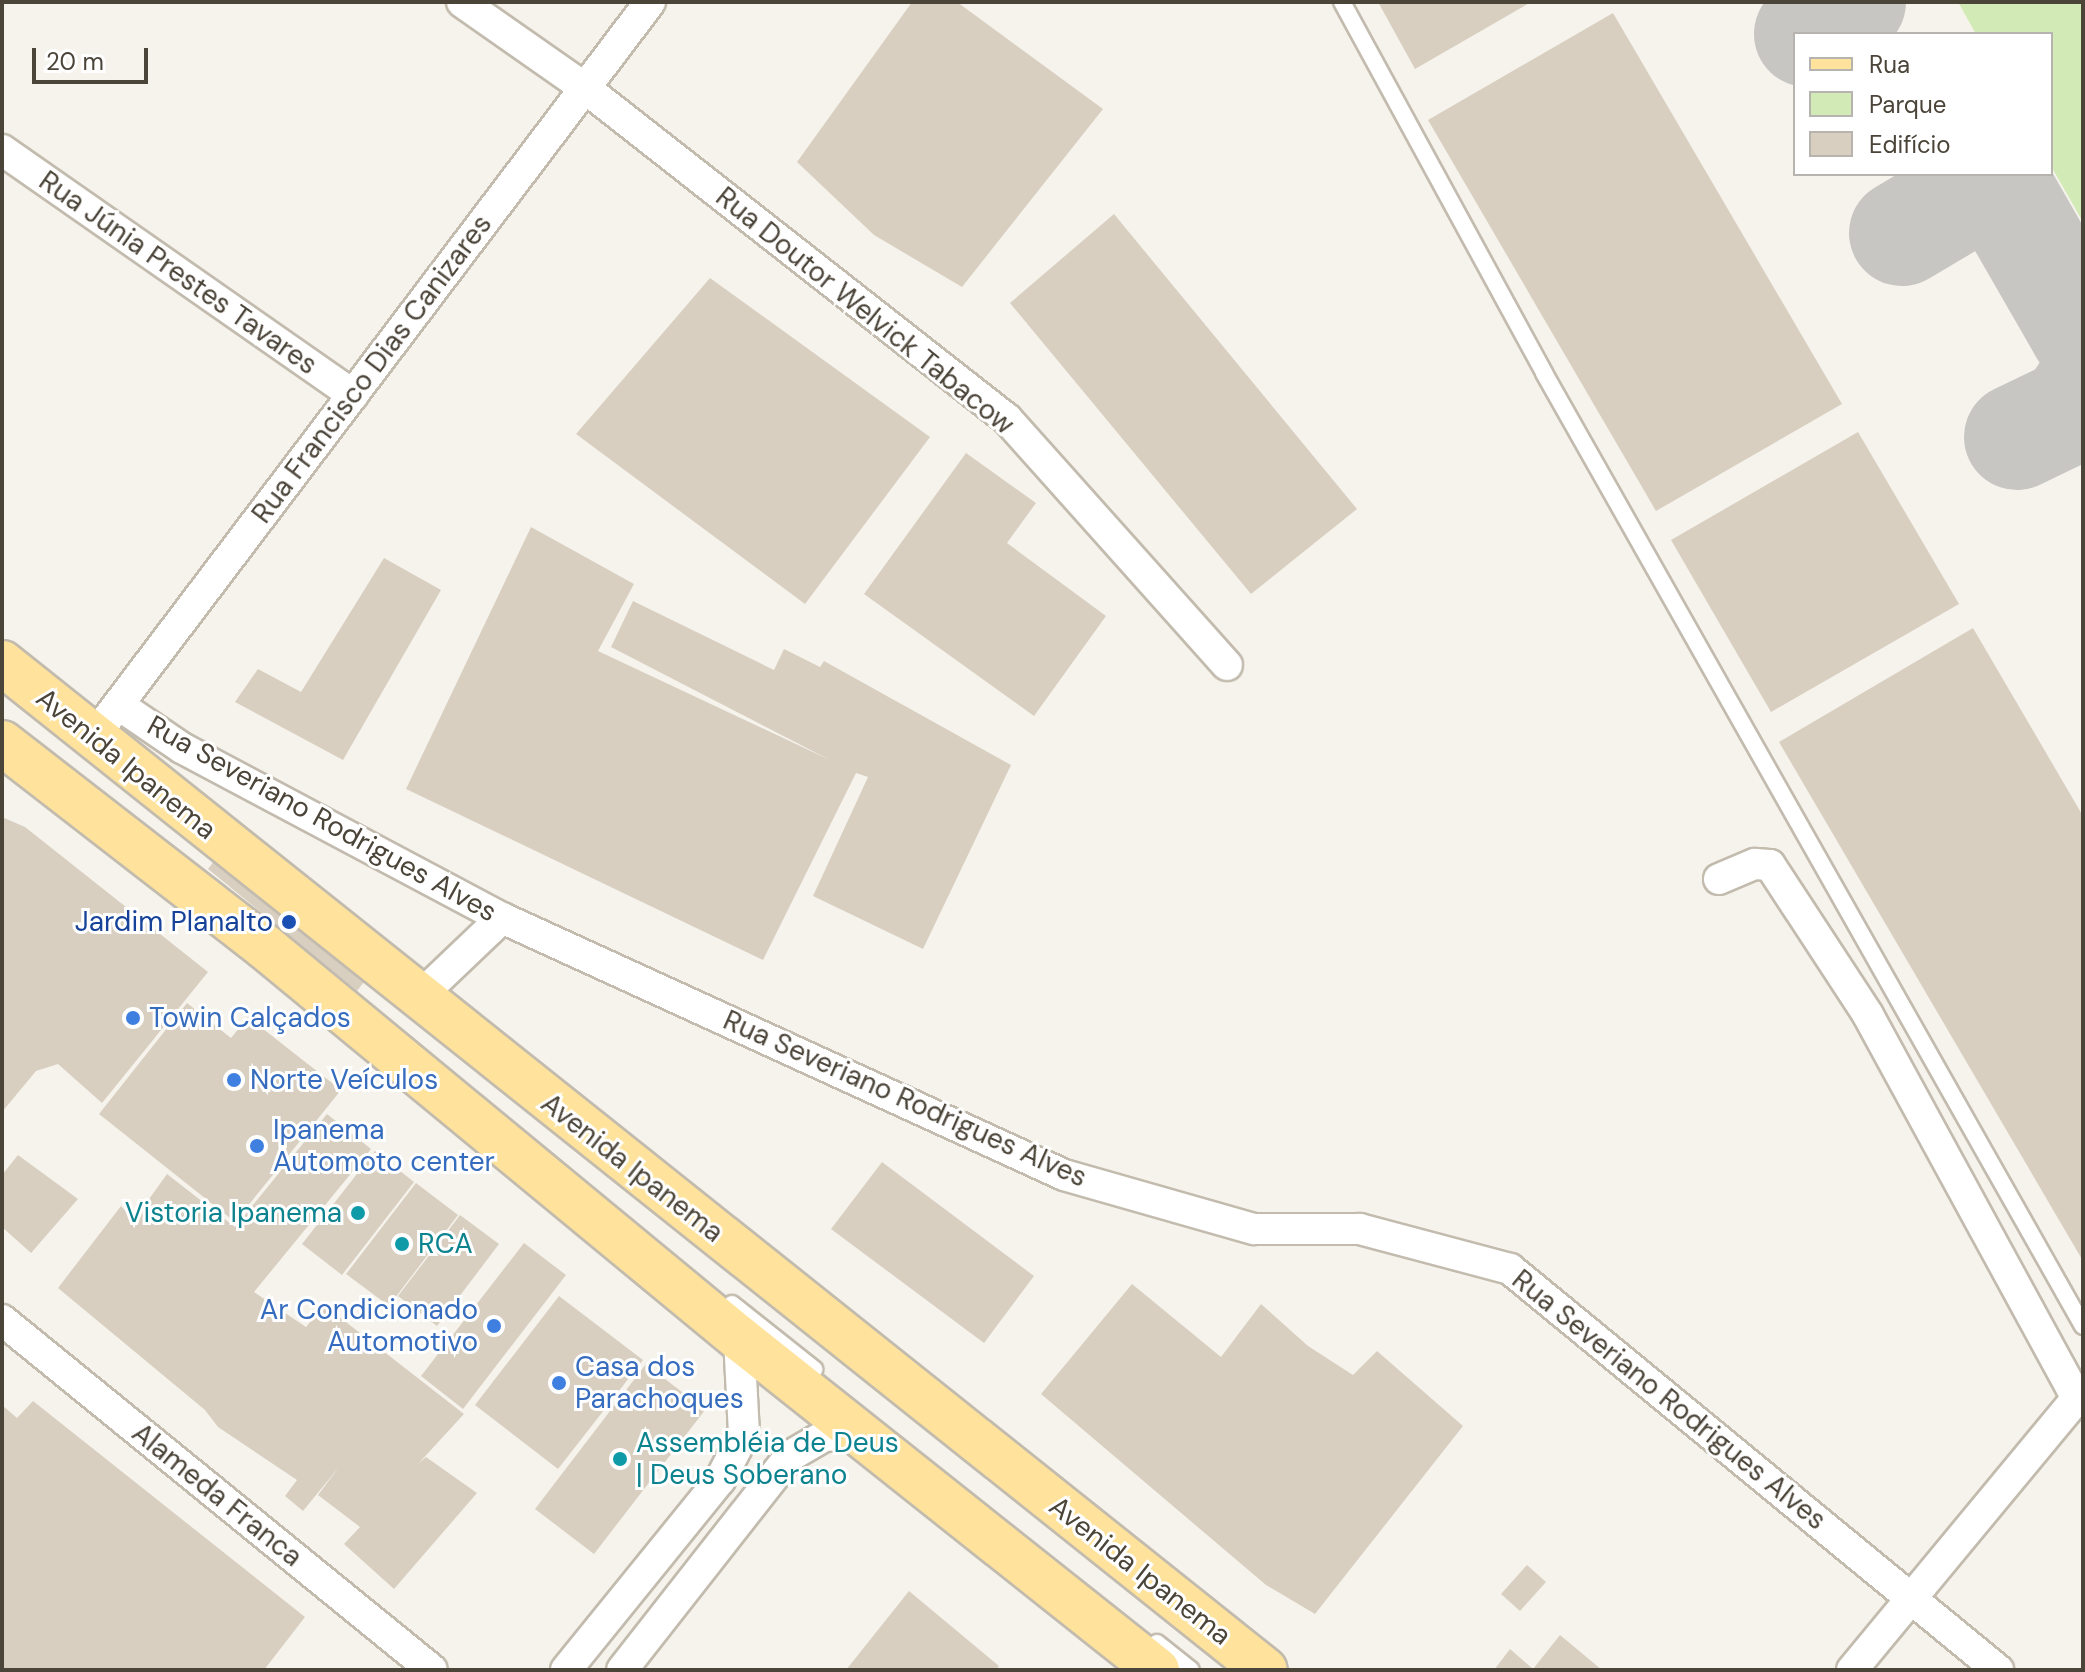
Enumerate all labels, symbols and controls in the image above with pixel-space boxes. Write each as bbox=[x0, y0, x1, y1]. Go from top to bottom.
scale bar bbox=[36, 32, 152, 82]
legend bbox=[1793, 32, 2053, 176]
text: 20 m bbox=[46, 46, 104, 77]
text: Rua bbox=[1869, 49, 1910, 80]
text: Parque bbox=[1869, 89, 1946, 120]
text: Edifício bbox=[1869, 129, 1951, 160]
street label: Rua Júnia Prestes Tavares bbox=[33, 164, 323, 382]
street label: Rua Doutor Welvick Tabacow bbox=[709, 180, 1021, 442]
street label: Rua Francisco Dias Canizares bbox=[245, 208, 499, 530]
street label: Avenida Ipanema bbox=[29, 681, 223, 847]
street label: Rua Severiano Rodrigues Alves bbox=[141, 709, 503, 929]
place label: Jardim Planalto bbox=[75, 905, 273, 939]
marker: Jardim Planalto bbox=[280, 913, 298, 931]
place label: Towin Calçados bbox=[149, 1001, 351, 1035]
street label: Rua Severiano Rodrigues Alves bbox=[718, 1003, 1092, 1195]
marker: Towin Calçados bbox=[124, 1009, 142, 1027]
place label: Norte Veículos bbox=[250, 1063, 438, 1097]
marker: Norte Veículos bbox=[225, 1071, 243, 1089]
street label: Avenida Ipanema bbox=[534, 1087, 730, 1249]
place label: Ipanema Automoto center bbox=[273, 1113, 495, 1179]
marker: Ipanema Automoto center bbox=[248, 1137, 266, 1155]
place label: Vistoria Ipanema bbox=[125, 1196, 342, 1230]
marker: Vistoria Ipanema bbox=[349, 1204, 367, 1222]
place label: RCA bbox=[418, 1227, 473, 1261]
marker: RCA bbox=[393, 1235, 411, 1253]
street label: Rua Severiano Rodrigues Alves bbox=[1505, 1263, 1833, 1537]
place label: Ar Condicionado Automotivo bbox=[260, 1293, 478, 1359]
marker: Ar Condicionado Automotivo bbox=[485, 1317, 503, 1335]
place label: Casa dos Parachoques bbox=[575, 1350, 744, 1416]
marker: Casa dos Parachoques bbox=[550, 1374, 568, 1392]
street label: Alameda Franca bbox=[125, 1416, 309, 1574]
place label: Assembléia de Deus | Deus Soberano bbox=[636, 1426, 899, 1492]
marker: Assembléia de Deus | Deus Soberano bbox=[611, 1450, 629, 1468]
street label: Avenida Ipanema bbox=[1042, 1490, 1238, 1652]

